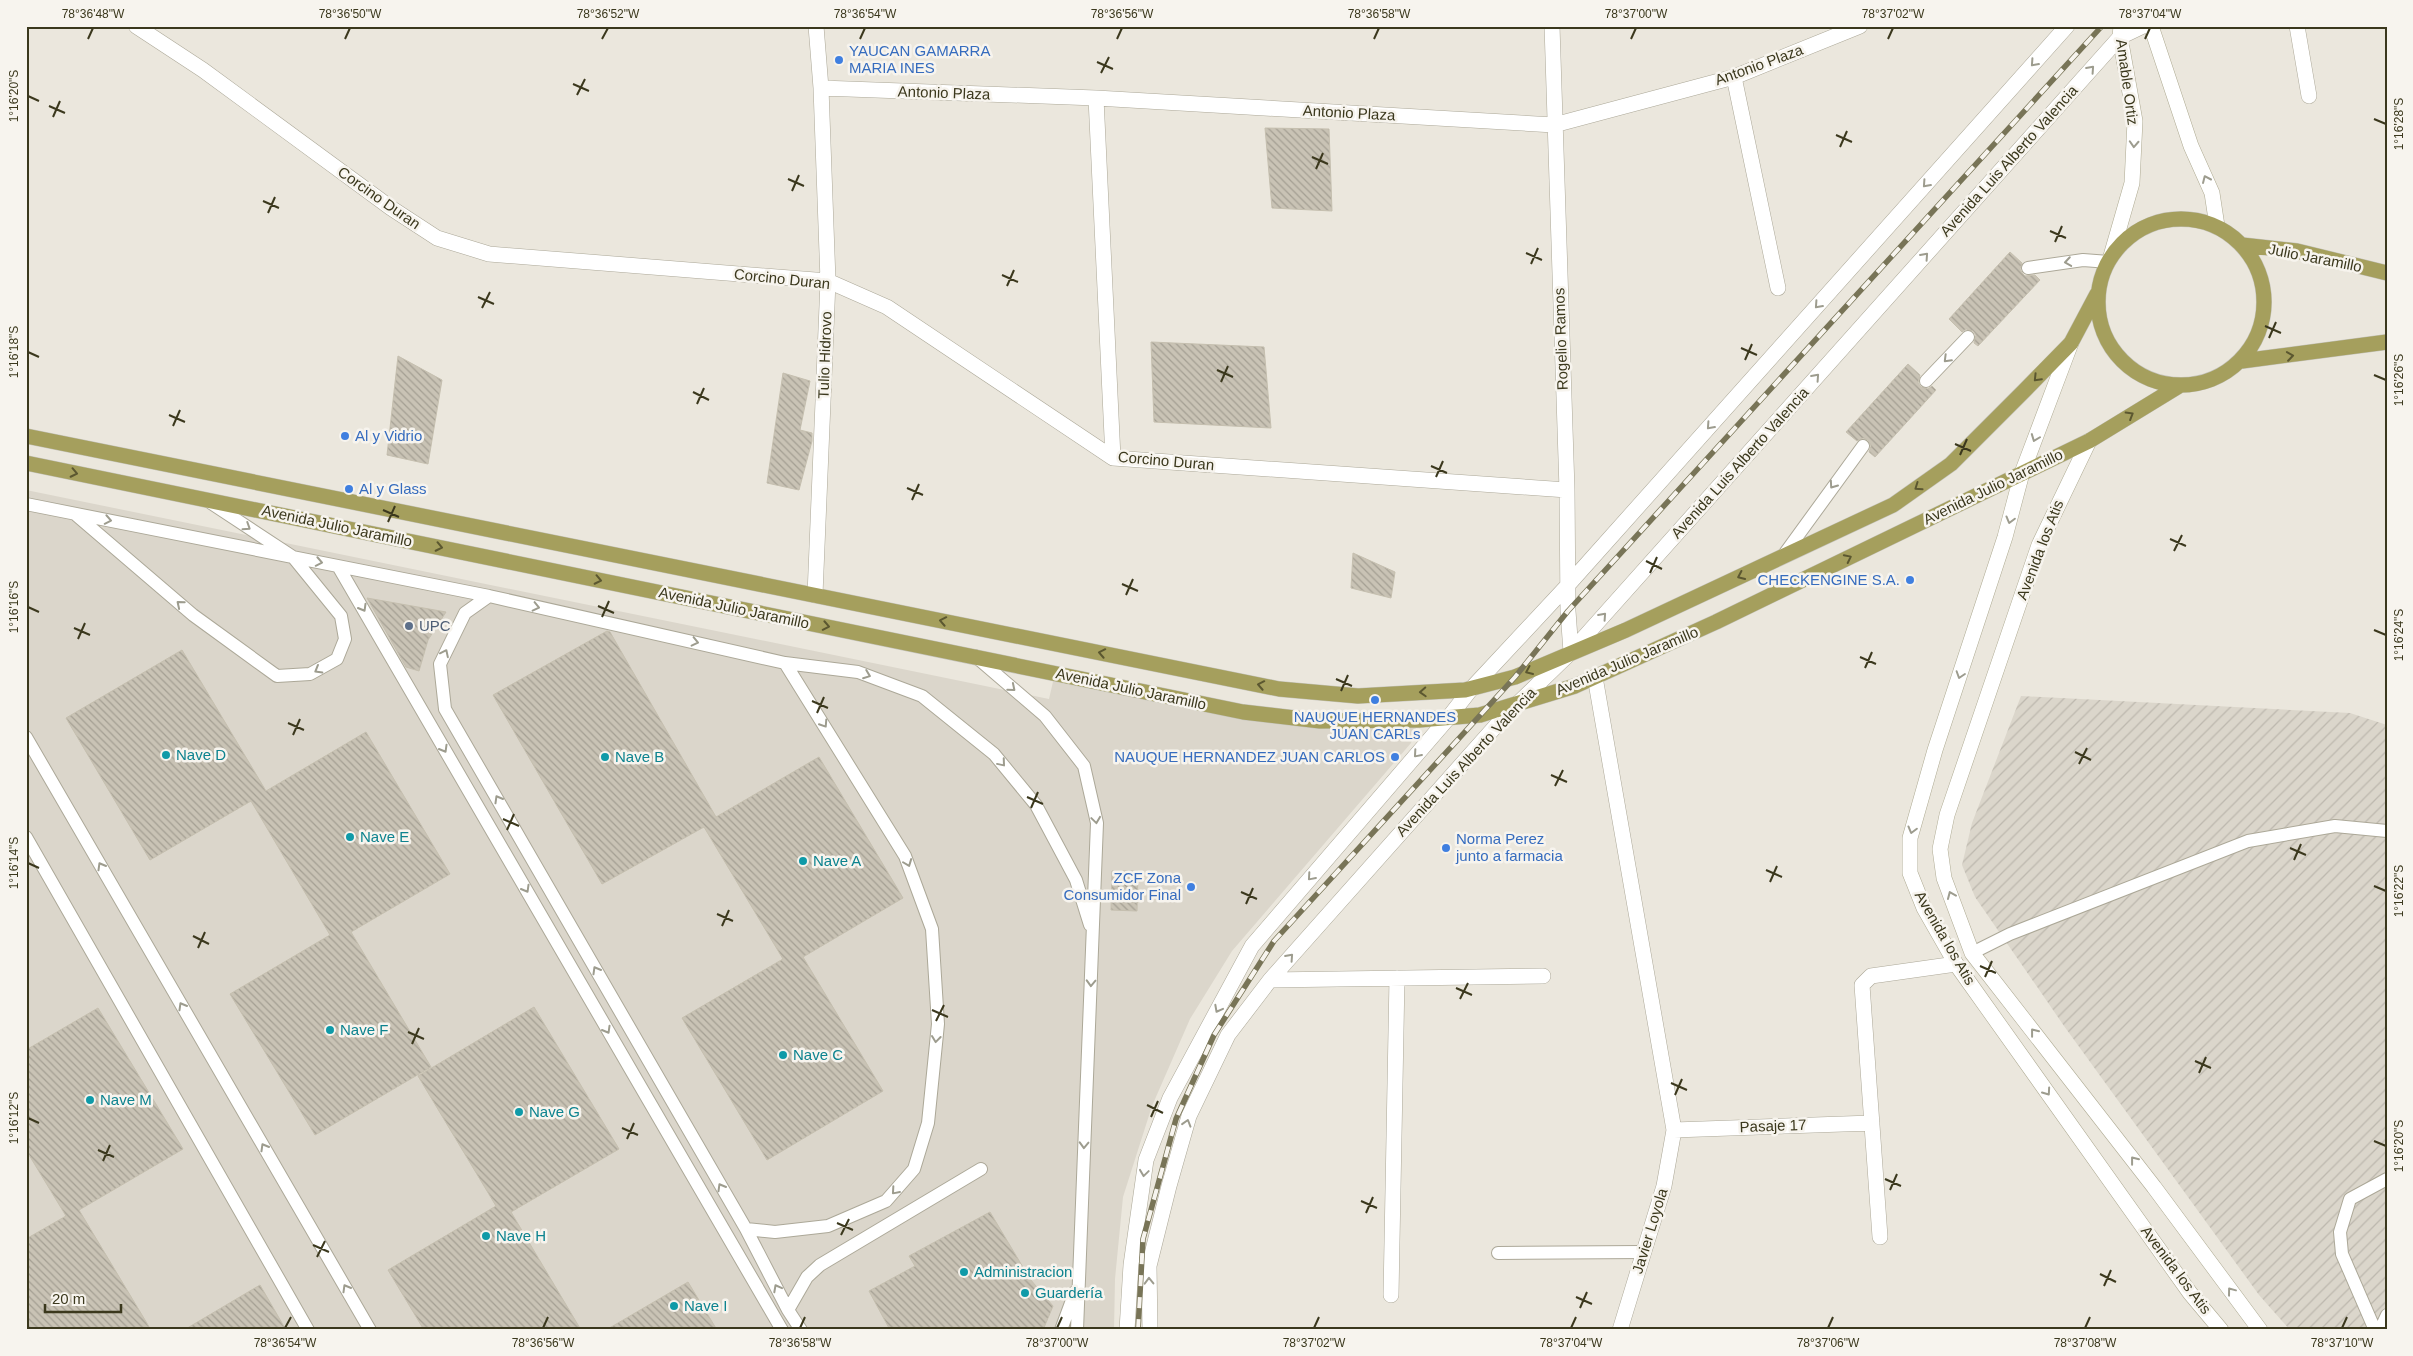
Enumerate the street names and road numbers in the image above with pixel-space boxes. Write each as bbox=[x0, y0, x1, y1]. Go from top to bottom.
street label: Amable Ortiz bbox=[2113, 38, 2142, 126]
street label: Antonio Plaza bbox=[1712, 40, 1806, 88]
street label: Avenida Luis Alberto Valencia bbox=[1936, 81, 2081, 240]
street label: Antonio Plaza bbox=[897, 82, 991, 103]
street label: Antonio Plaza bbox=[1302, 102, 1396, 123]
street label: Corcino Duran bbox=[335, 163, 424, 232]
street label: Julio Jaramillo bbox=[2267, 240, 2363, 275]
street label: Corcino Duran bbox=[733, 265, 831, 292]
street label: Rogelio Ramos bbox=[1550, 287, 1571, 391]
street label: Tulio Hidrovo bbox=[814, 311, 835, 399]
street label: Avenida Luis Alberto Valencia bbox=[1667, 383, 1812, 542]
street label: Avenida Julio Jaramillo bbox=[1920, 445, 2065, 528]
street label: Corcino Duran bbox=[1117, 448, 1215, 473]
street label: Avenida los Atis bbox=[2013, 497, 2066, 602]
street label: Avenida Julio Jaramillo bbox=[260, 501, 414, 550]
street label: Avenida Julio Jaramillo bbox=[657, 583, 811, 632]
street label: Avenida Julio Jaramillo bbox=[1553, 623, 1701, 698]
street label: Avenida Julio Jaramillo bbox=[1054, 664, 1208, 713]
street label: Avenida Luis Alberto Valencia bbox=[1392, 683, 1539, 840]
street label: Avenida los Atis bbox=[1912, 888, 1979, 988]
street label: Pasaje 17 bbox=[1739, 1116, 1807, 1135]
street label: Javier Loyola bbox=[1628, 1185, 1671, 1276]
street label: Avenida los Atis bbox=[2138, 1222, 2215, 1317]

